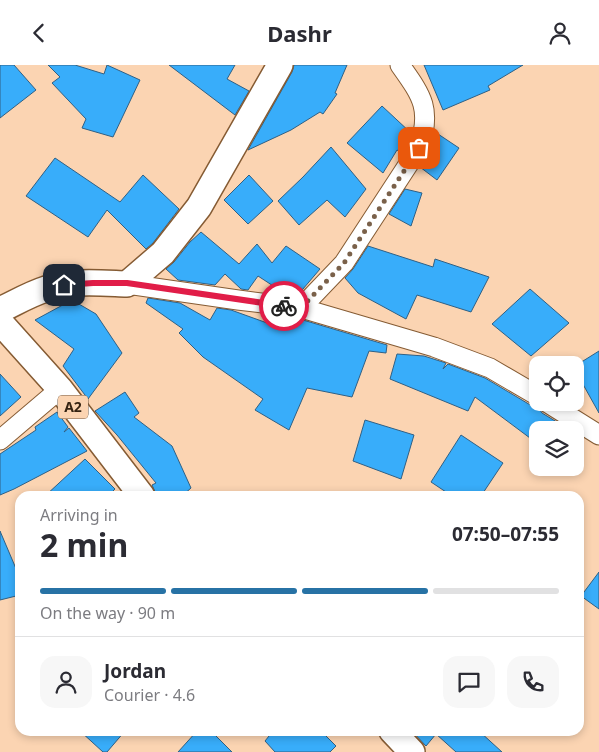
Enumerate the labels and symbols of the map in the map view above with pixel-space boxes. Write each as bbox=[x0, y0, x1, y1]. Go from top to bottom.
pin bbox=[398, 127, 440, 169]
pin bbox=[43, 264, 85, 306]
courier bbox=[259, 281, 309, 331]
road number: A2 bbox=[58, 396, 88, 419]

